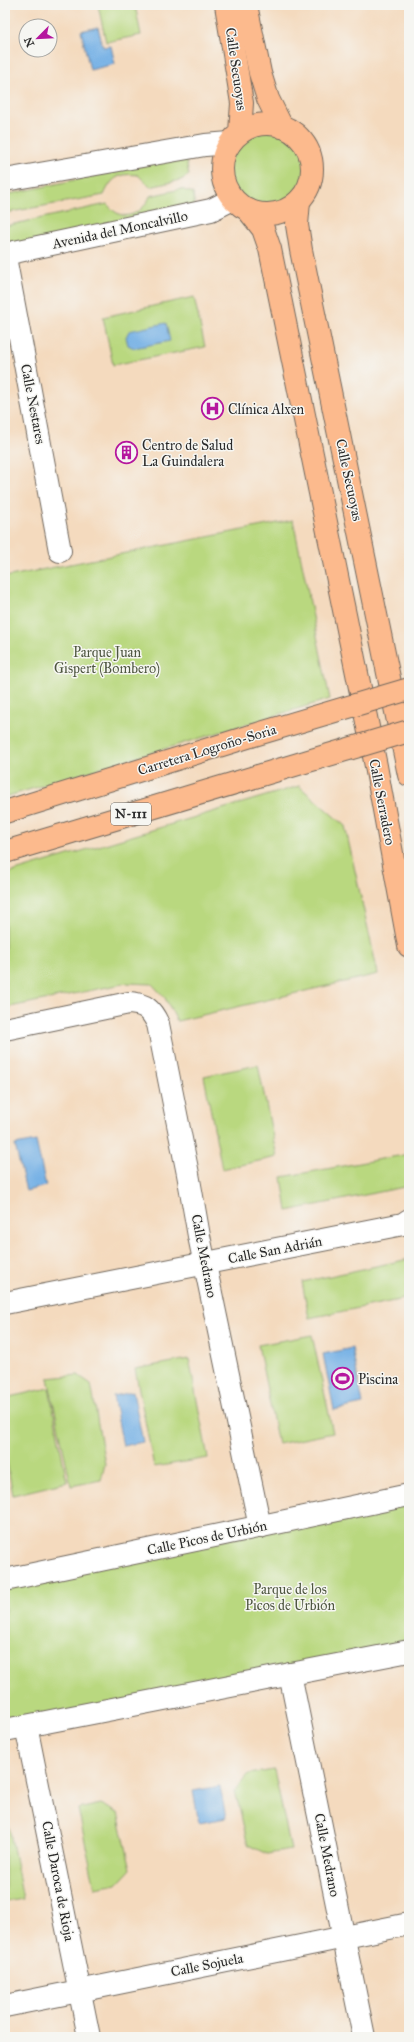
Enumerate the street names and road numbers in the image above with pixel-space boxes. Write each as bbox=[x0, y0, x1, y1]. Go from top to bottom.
street label: Calle Secuoyas bbox=[222, 26, 250, 112]
street label: Avenida del Moncalvillo bbox=[50, 207, 189, 253]
street label: Calle Nestares bbox=[17, 362, 49, 446]
street label: Calle Secuoyas bbox=[332, 437, 366, 523]
street label: Carretera Logroño-Soria bbox=[136, 721, 278, 779]
street label: Calle Serradero bbox=[365, 758, 399, 846]
road number: N-111 bbox=[111, 803, 151, 825]
street label: Calle Medrano bbox=[188, 1213, 220, 1299]
street label: Calle San Adrián bbox=[227, 1232, 324, 1267]
street label: Calle Picos de Urbión bbox=[146, 1517, 269, 1559]
street label: Calle Medrano bbox=[311, 1812, 343, 1898]
street label: Calle Daroca de Rioja bbox=[38, 1820, 78, 1943]
street label: Calle Sojuela bbox=[169, 1950, 245, 1980]

